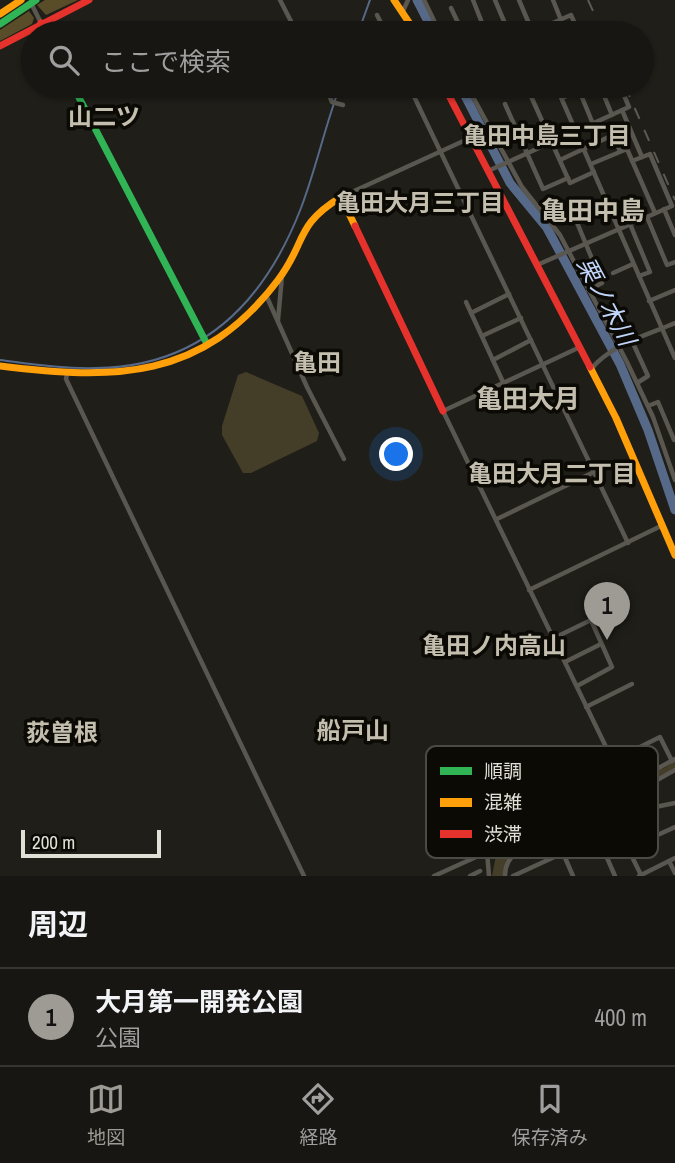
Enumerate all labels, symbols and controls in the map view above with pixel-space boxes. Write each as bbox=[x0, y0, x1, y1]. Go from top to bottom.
search box bbox=[21, 21, 654, 98]
icon: search bbox=[45, 41, 83, 79]
text: ここで検索 bbox=[101, 44, 231, 79]
district label: 山二ツ bbox=[68, 100, 140, 132]
district label: 亀田中島三丁目 bbox=[463, 119, 631, 151]
district label: 亀田大月三丁目 bbox=[336, 186, 504, 218]
district label: 亀田中島 bbox=[541, 193, 645, 228]
water label: 栗ノ木川 bbox=[570, 251, 645, 354]
district label: 亀田 bbox=[293, 346, 341, 378]
district label: 亀田大月 bbox=[476, 381, 580, 416]
your location bbox=[379, 437, 413, 471]
district label: 亀田大月二丁目 bbox=[468, 457, 636, 489]
pin: 1 bbox=[584, 582, 630, 640]
district label: 亀田ノ内高山 bbox=[422, 629, 566, 661]
district label: 船戸山 bbox=[317, 714, 389, 746]
district label: 荻曽根 bbox=[26, 716, 98, 748]
legend bbox=[426, 746, 658, 858]
text: 順調 bbox=[484, 758, 522, 784]
text: 混雑 bbox=[484, 789, 522, 815]
text: 渋滞 bbox=[484, 821, 522, 847]
scale bar bbox=[21, 827, 161, 859]
text: 200 m bbox=[32, 829, 75, 855]
text: 周辺 bbox=[28, 904, 88, 944]
text: 大月第一開発公園 bbox=[95, 984, 303, 1019]
text: 1 bbox=[46, 1002, 56, 1033]
text: 400 m bbox=[595, 1002, 647, 1033]
text: 公園 bbox=[95, 1022, 141, 1053]
tab: 地図 bbox=[87, 1080, 125, 1150]
tab: 経路 bbox=[299, 1080, 338, 1150]
tab: 保存済み bbox=[512, 1080, 588, 1150]

